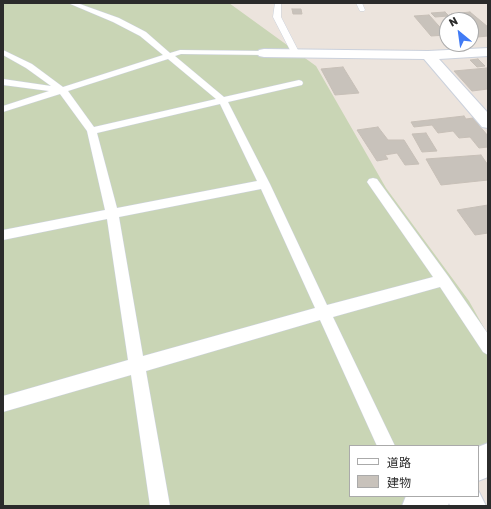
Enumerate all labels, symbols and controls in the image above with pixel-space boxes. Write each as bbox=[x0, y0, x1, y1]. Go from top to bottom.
north arrow bbox=[439, 12, 479, 52]
text: N bbox=[447, 14, 460, 30]
legend bbox=[349, 445, 479, 497]
text: 道路 bbox=[387, 456, 411, 470]
text: 建物 bbox=[387, 476, 411, 490]

